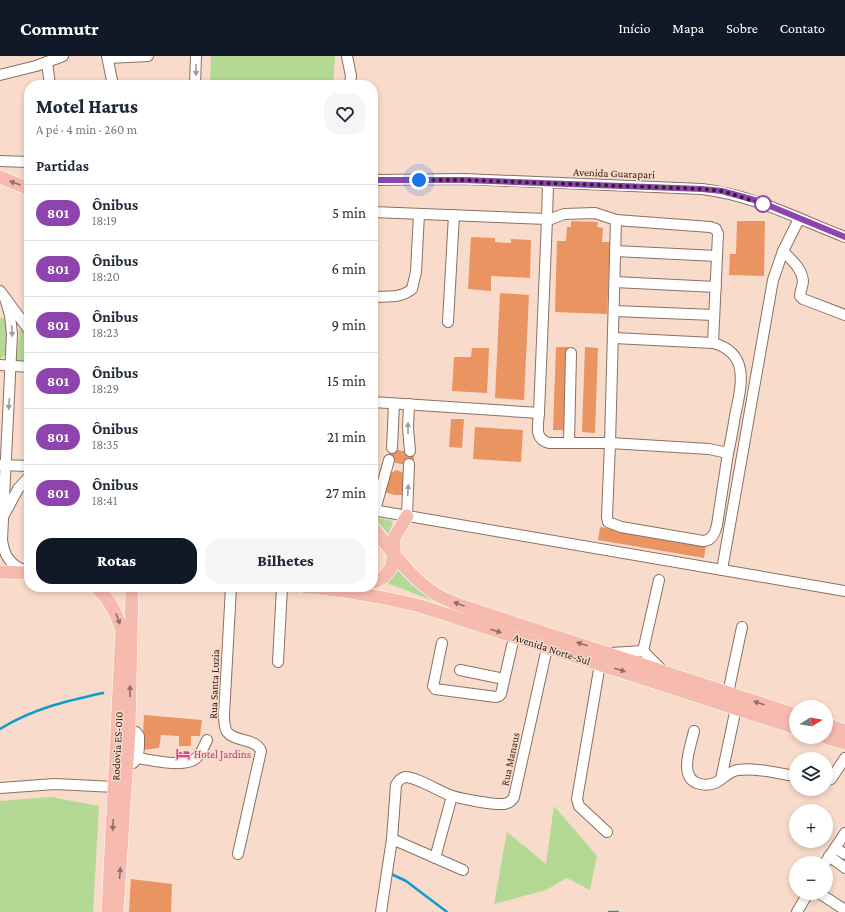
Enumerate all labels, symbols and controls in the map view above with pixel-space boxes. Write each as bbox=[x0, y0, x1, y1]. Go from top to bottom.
text: Commutr bbox=[20, 18, 99, 39]
text: Início bbox=[619, 20, 650, 36]
text: Mapa bbox=[672, 20, 704, 36]
text: Sobre bbox=[726, 20, 758, 36]
text: Contato bbox=[780, 20, 825, 36]
one-way arrow bbox=[193, 64, 199, 77]
button: heart bbox=[324, 93, 366, 135]
text: Motel Harus bbox=[36, 96, 138, 117]
text: A pé · 4 min · 260 m bbox=[36, 122, 137, 137]
text: Partidas bbox=[36, 158, 89, 174]
street label: Avenida Guarapari bbox=[573, 166, 655, 181]
your location bbox=[409, 170, 429, 190]
one-way arrow bbox=[8, 179, 20, 185]
unlabelled marker bbox=[754, 195, 772, 213]
text: Ônibus bbox=[92, 197, 138, 213]
text: 801 bbox=[47, 205, 69, 221]
text: 5 min bbox=[332, 205, 366, 221]
text: 18:19 bbox=[92, 213, 117, 228]
text: Ônibus bbox=[92, 253, 138, 269]
text: 801 bbox=[47, 261, 69, 277]
text: 6 min bbox=[332, 261, 366, 277]
text: 18:20 bbox=[92, 269, 120, 284]
text: Ônibus bbox=[92, 309, 138, 325]
text: 801 bbox=[47, 317, 69, 333]
text: 9 min bbox=[332, 317, 366, 333]
one-way arrow bbox=[8, 325, 15, 337]
text: 18:23 bbox=[92, 325, 119, 340]
text: Ônibus bbox=[92, 365, 138, 381]
text: 801 bbox=[47, 373, 69, 389]
text: 15 min bbox=[327, 373, 366, 389]
text: 18:29 bbox=[92, 381, 119, 396]
one-way arrow bbox=[5, 398, 12, 410]
text: Ônibus bbox=[92, 421, 138, 437]
one-way arrow bbox=[405, 421, 411, 434]
text: 801 bbox=[47, 429, 69, 445]
text: 21 min bbox=[327, 429, 366, 445]
text: 18:35 bbox=[92, 437, 119, 452]
text: Ônibus bbox=[92, 477, 138, 493]
one-way arrow bbox=[405, 483, 411, 496]
text: 801 bbox=[47, 485, 69, 501]
text: 27 min bbox=[325, 485, 366, 501]
text: 18:41 bbox=[92, 493, 117, 508]
button: Rotas bbox=[36, 538, 197, 584]
button: Bilhetes bbox=[205, 538, 366, 584]
one-way arrow bbox=[452, 601, 464, 607]
one-way arrow bbox=[115, 613, 121, 625]
one-way arrow bbox=[490, 628, 502, 634]
street label: Avenida Norte-Sul bbox=[512, 631, 592, 667]
one-way arrow bbox=[576, 641, 588, 647]
street label: Rua Santa Luzia bbox=[207, 649, 221, 719]
one-way arrow bbox=[614, 668, 626, 674]
one-way arrow bbox=[126, 685, 133, 697]
one-way arrow bbox=[753, 699, 765, 705]
north arrow bbox=[789, 700, 833, 744]
map controls bbox=[789, 700, 833, 900]
street label: Rodovia ES-010 bbox=[109, 711, 125, 781]
street label: Rua Manaus bbox=[498, 731, 522, 787]
hotel icon: Hotel Jardins bbox=[175, 746, 191, 762]
place label: Hotel Jardins bbox=[194, 748, 251, 761]
button: layers bbox=[789, 752, 833, 796]
button: + bbox=[789, 804, 833, 848]
one-way arrow bbox=[109, 819, 116, 831]
button: − bbox=[789, 856, 833, 900]
one-way arrow bbox=[116, 867, 123, 879]

